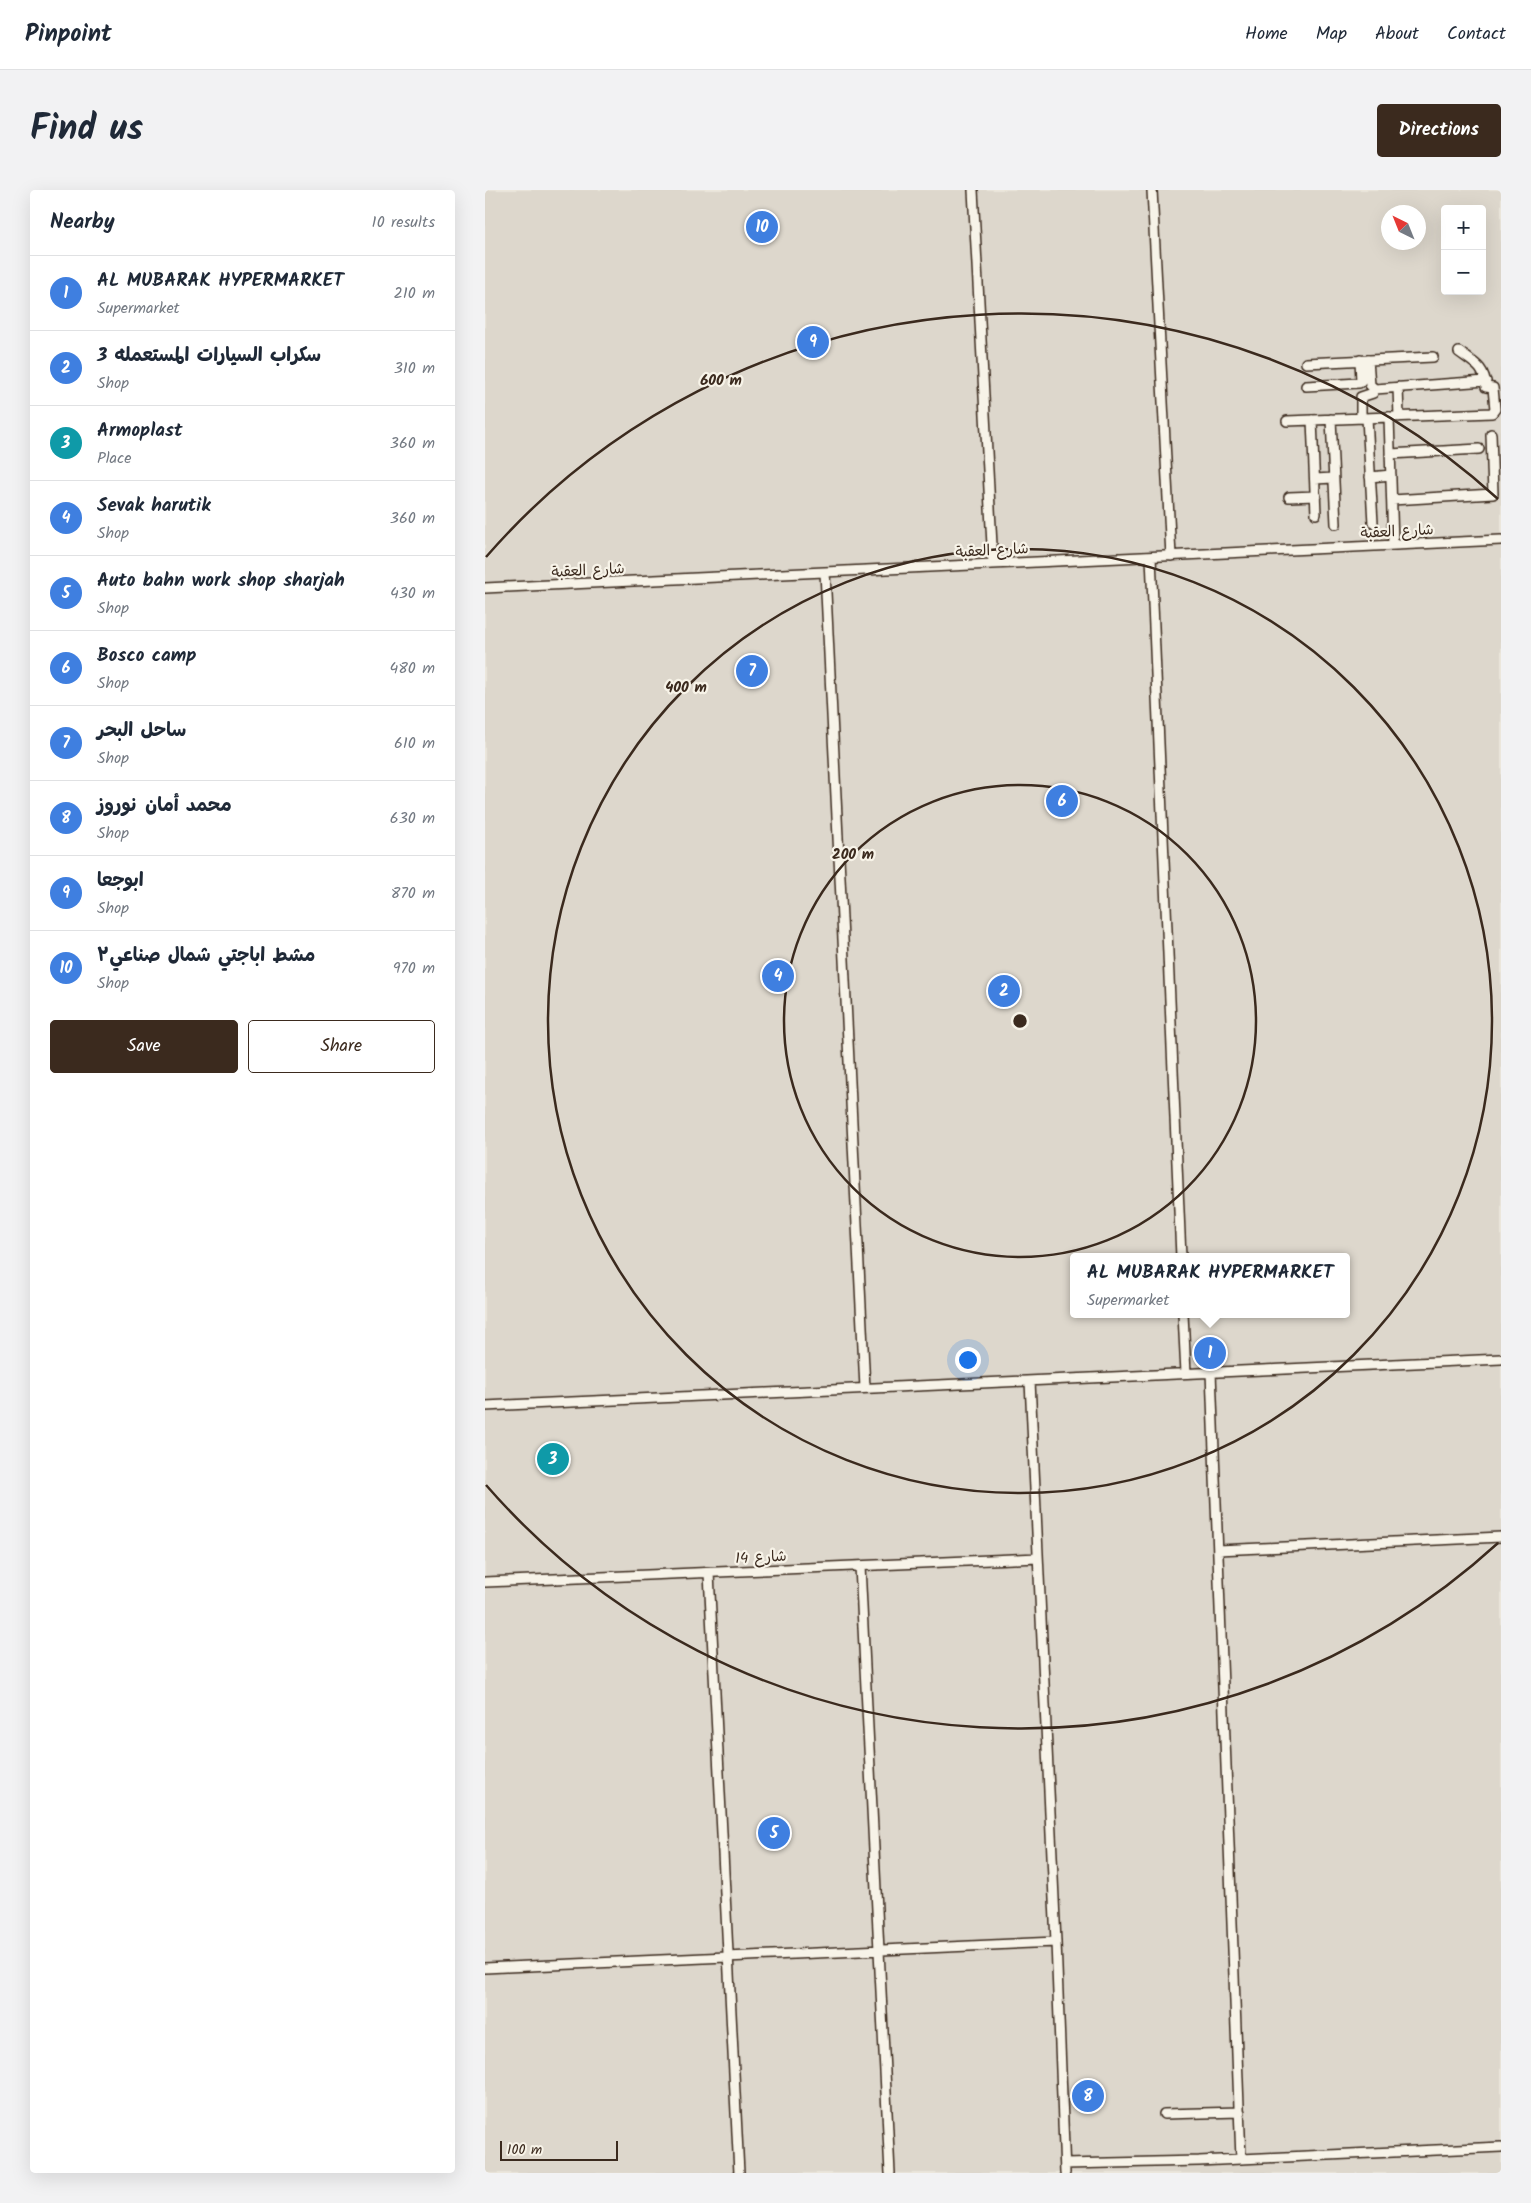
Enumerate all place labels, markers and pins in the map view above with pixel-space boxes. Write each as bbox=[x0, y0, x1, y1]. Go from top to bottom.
pin: 10 bbox=[746, 208, 778, 246]
pin: 9 bbox=[797, 323, 829, 361]
pin: 7 bbox=[736, 652, 768, 690]
pin: 6 bbox=[1046, 782, 1078, 820]
pin: 4 bbox=[762, 957, 794, 995]
pin: 2 bbox=[988, 972, 1020, 1010]
centre of rings bbox=[1011, 1012, 1029, 1030]
pin: 1 bbox=[1194, 1334, 1226, 1372]
pin: 3 bbox=[537, 1440, 569, 1478]
pin: 5 bbox=[758, 1814, 790, 1852]
pin: 8 bbox=[1072, 2077, 1104, 2115]

